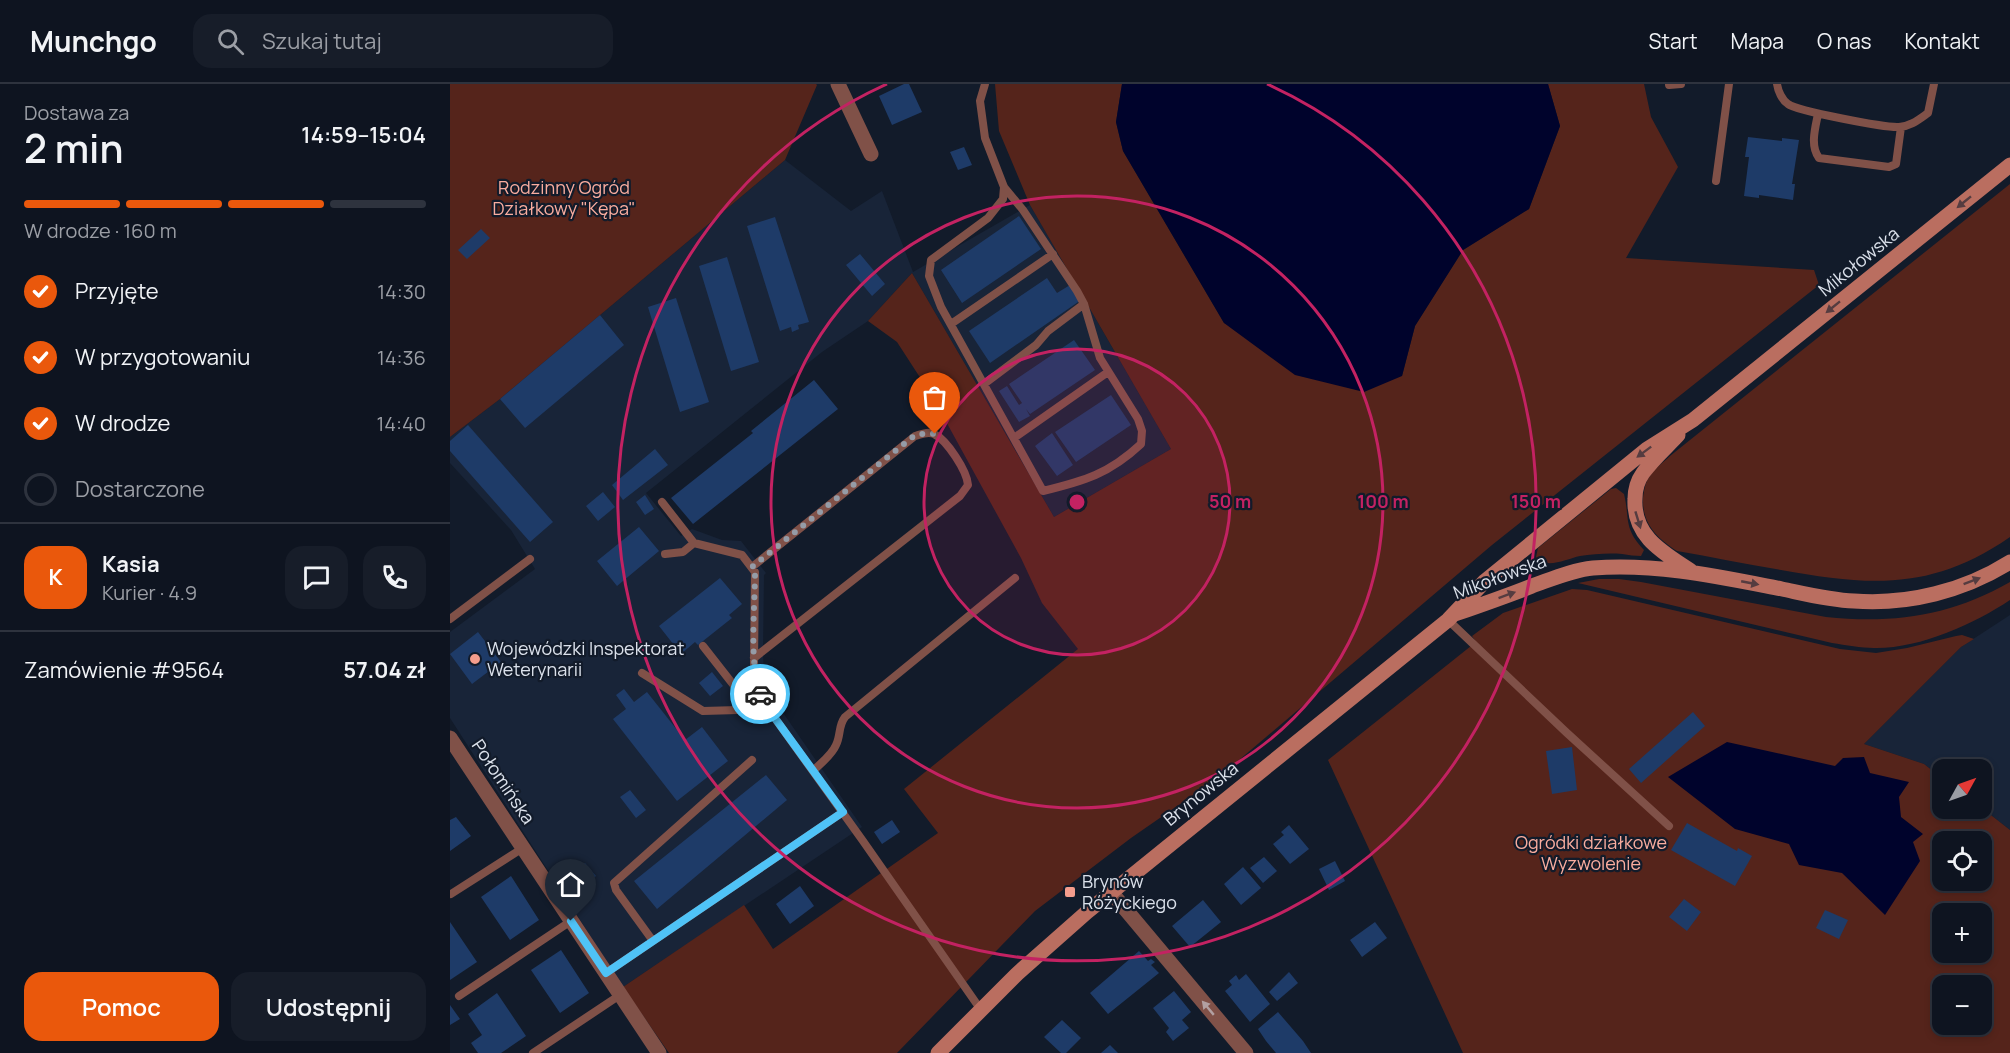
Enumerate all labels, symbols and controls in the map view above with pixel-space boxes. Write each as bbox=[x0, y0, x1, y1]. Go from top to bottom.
search box bbox=[193, 14, 613, 68]
text: Munchgo bbox=[30, 22, 157, 60]
icon: search bbox=[214, 25, 247, 58]
text: Szukaj tutaj bbox=[262, 26, 382, 56]
text: Start bbox=[1649, 27, 1698, 55]
text: Mapa bbox=[1731, 27, 1784, 55]
text: O nas bbox=[1817, 27, 1872, 55]
text: Kontakt bbox=[1905, 27, 1980, 55]
text: Dostawa za bbox=[24, 99, 129, 126]
text: 14:59–15:04 bbox=[301, 120, 426, 150]
text: 2 min bbox=[24, 121, 123, 175]
park label: Rodzinny Ogród Działkowy "Kępa" bbox=[492, 175, 636, 220]
one-way arrow bbox=[1957, 195, 1972, 207]
text: W drodze · 160 m bbox=[24, 217, 177, 244]
street label: Mikołowska bbox=[1813, 221, 1904, 301]
icon: check bbox=[24, 275, 57, 308]
text: Przyjęte bbox=[75, 276, 159, 306]
text: 14:30 bbox=[377, 278, 426, 305]
one-way arrow bbox=[1826, 301, 1841, 313]
icon: check bbox=[24, 341, 57, 374]
text: W przygotowaniu bbox=[75, 342, 250, 372]
text: 14:36 bbox=[377, 344, 426, 371]
pin bbox=[909, 372, 960, 434]
icon: bag bbox=[918, 381, 951, 414]
icon: check bbox=[24, 407, 57, 440]
text: W drodze bbox=[75, 408, 170, 438]
text: 14:40 bbox=[376, 410, 426, 437]
one-way arrow bbox=[1636, 446, 1652, 458]
text: Dostarczone bbox=[75, 474, 205, 504]
text: 50 m bbox=[1209, 489, 1251, 513]
text: 100 m bbox=[1357, 489, 1409, 513]
text: 150 m bbox=[1511, 489, 1561, 513]
centre of rings bbox=[1067, 492, 1087, 512]
one-way arrow bbox=[1634, 511, 1643, 529]
button: chat bbox=[285, 546, 348, 609]
button: phone bbox=[363, 546, 426, 609]
street label: Mikołowska bbox=[1450, 548, 1549, 604]
text: Kasia bbox=[102, 549, 160, 579]
text: K bbox=[48, 562, 63, 592]
one-way arrow bbox=[1963, 576, 1981, 586]
text: Kurier · 4.9 bbox=[102, 579, 197, 606]
one-way arrow bbox=[1741, 579, 1760, 588]
one-way arrow bbox=[1499, 590, 1517, 600]
place label: Wojewódzki Inspektorat Weterynarii bbox=[487, 636, 684, 681]
marker: Wojewódzki Inspektorat Weterynarii bbox=[468, 652, 482, 666]
text: Zamówienie #9564 bbox=[24, 655, 224, 685]
text: 57.04 zł bbox=[343, 655, 426, 685]
courier bbox=[730, 664, 790, 724]
icon: car bbox=[744, 678, 777, 711]
street label: Połomińska bbox=[467, 734, 541, 828]
street label: Brynowska bbox=[1158, 756, 1243, 831]
north arrow bbox=[1932, 759, 1992, 819]
map controls bbox=[1932, 759, 1992, 1035]
park label: Ogródki działkowe Wyzwolenie bbox=[1515, 830, 1667, 875]
button: locate bbox=[1932, 831, 1992, 891]
pin bbox=[545, 859, 596, 921]
icon: home bbox=[554, 868, 587, 901]
place label: Brynów Różyckiego bbox=[1082, 869, 1177, 914]
marker: Brynów Różyckiego bbox=[1063, 885, 1077, 899]
button: + bbox=[1932, 903, 1992, 963]
button: Pomoc bbox=[24, 972, 219, 1041]
button: Udostępnij bbox=[231, 972, 426, 1041]
button: − bbox=[1932, 975, 1992, 1035]
one-way arrow bbox=[1202, 1001, 1215, 1016]

